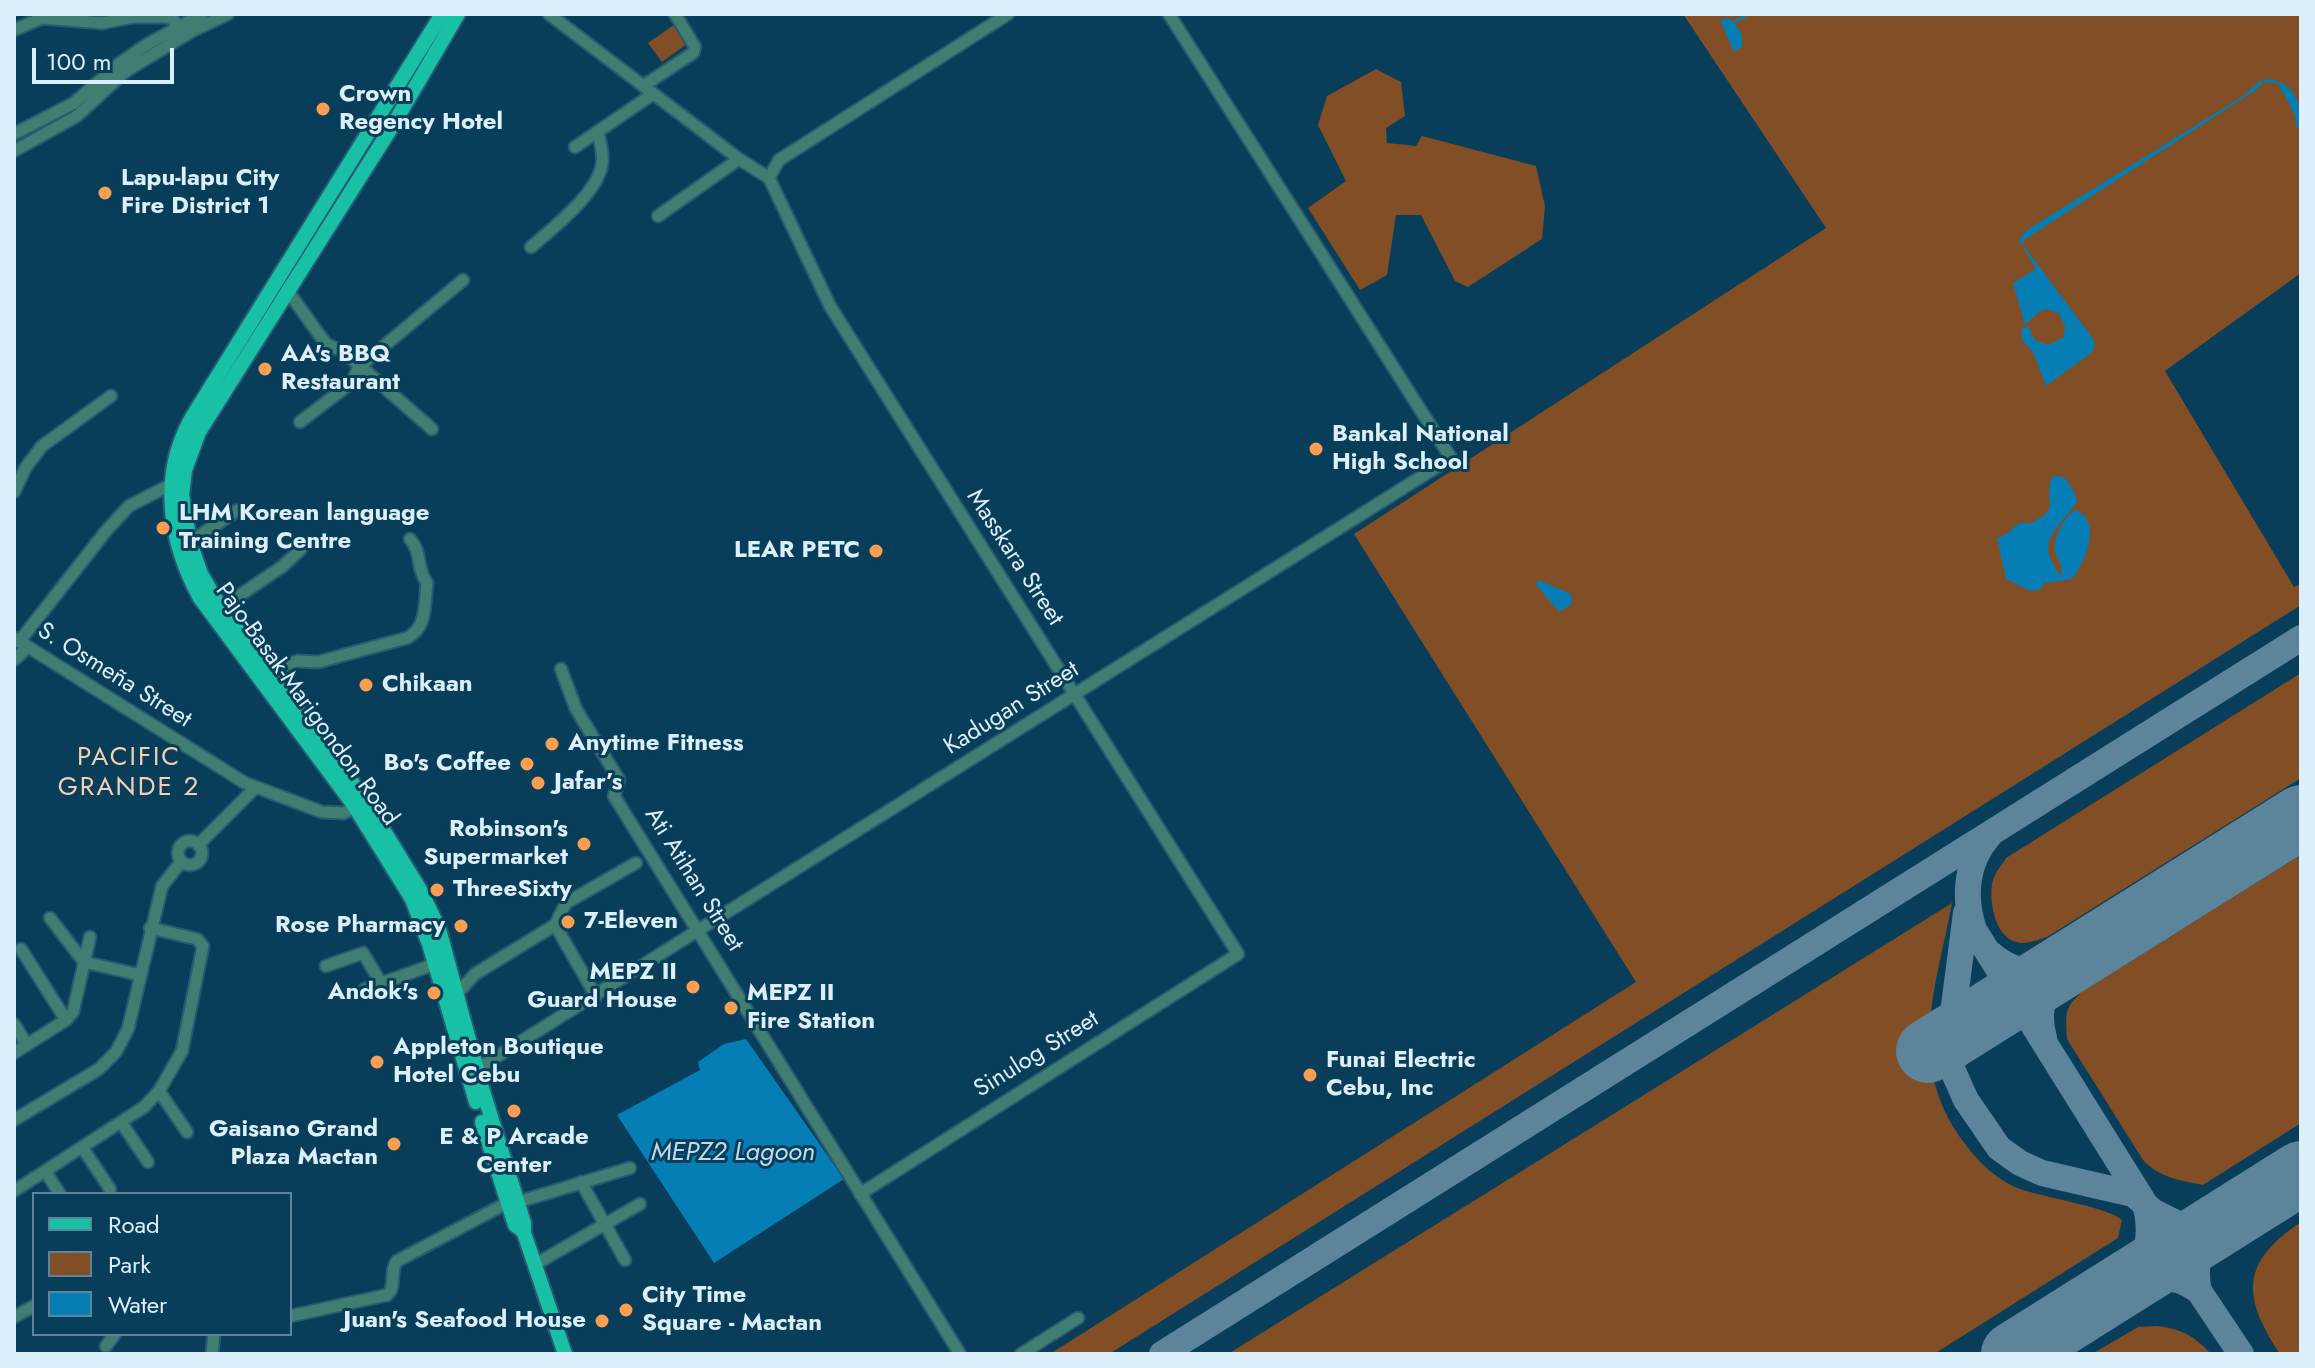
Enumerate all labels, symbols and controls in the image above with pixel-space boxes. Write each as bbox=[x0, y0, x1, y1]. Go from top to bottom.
scale bar bbox=[36, 32, 178, 82]
text: 100 m bbox=[46, 44, 112, 79]
place label: Crown Regency Hotel bbox=[339, 81, 503, 137]
marker: Crown Regency Hotel bbox=[314, 100, 332, 118]
place label: Lapu-lapu City Fire District 1 bbox=[121, 165, 279, 221]
marker: Lapu-lapu City Fire District 1 bbox=[96, 184, 114, 202]
place label: AA's BBQ Restaurant bbox=[281, 341, 400, 397]
marker: AA's BBQ Restaurant bbox=[256, 360, 274, 378]
place label: Bankal National High School bbox=[1332, 421, 1509, 477]
marker: Bankal National High School bbox=[1307, 440, 1325, 458]
street label: Masskara Street bbox=[959, 484, 1069, 632]
place label: LHM Korean language Training Centre bbox=[179, 500, 430, 556]
marker: LHM Korean language Training Centre bbox=[154, 519, 172, 537]
place label: LEAR PETC bbox=[734, 537, 860, 565]
marker: LEAR PETC bbox=[867, 542, 885, 560]
street label: Pajo-Basak-Marigondon Road bbox=[208, 578, 404, 832]
street label: S. Osmeña Street bbox=[32, 617, 196, 735]
street label: Kadugan Street bbox=[939, 656, 1085, 762]
place label: Chikaan bbox=[382, 671, 473, 699]
marker: Chikaan bbox=[357, 676, 375, 694]
place label: Anytime Fitness bbox=[568, 730, 744, 758]
marker: Anytime Fitness bbox=[543, 735, 561, 753]
district label: PACIFIC GRANDE 2 bbox=[58, 743, 200, 804]
place label: Bo's Coffee bbox=[384, 750, 511, 778]
marker: Bo's Coffee bbox=[518, 755, 536, 773]
place label: Jafar’s bbox=[554, 769, 622, 797]
marker: Jafar’s bbox=[529, 774, 547, 792]
street label: Ati Atihan Street bbox=[637, 803, 749, 957]
place label: Robinson's Supermarket bbox=[423, 816, 568, 872]
marker: Robinson's Supermarket bbox=[575, 835, 593, 853]
place label: ThreeSixty bbox=[453, 876, 572, 904]
marker: ThreeSixty bbox=[428, 881, 446, 899]
place label: 7-Eleven bbox=[584, 908, 678, 936]
place label: Rose Pharmacy bbox=[275, 912, 445, 940]
marker: 7-Eleven bbox=[559, 913, 577, 931]
marker: Rose Pharmacy bbox=[452, 917, 470, 935]
place label: MEPZ II Guard House bbox=[527, 959, 677, 1015]
marker: MEPZ II Guard House bbox=[684, 978, 702, 996]
place label: Andok's bbox=[328, 979, 418, 1007]
place label: MEPZ II Fire Station bbox=[747, 980, 875, 1036]
marker: Andok's bbox=[425, 984, 443, 1002]
marker: MEPZ II Fire Station bbox=[722, 999, 740, 1017]
street label: Sinulog Street bbox=[969, 1005, 1105, 1105]
place label: Appleton Boutique Hotel Cebu bbox=[393, 1034, 604, 1090]
place label: Funai Electric Cebu, Inc bbox=[1326, 1047, 1476, 1103]
marker: Appleton Boutique Hotel Cebu bbox=[368, 1053, 386, 1071]
marker: Funai Electric Cebu, Inc bbox=[1301, 1066, 1319, 1084]
marker: E & P Arcade Center bbox=[505, 1102, 523, 1120]
place label: Gaisano Grand Plaza Mactan bbox=[209, 1116, 378, 1172]
place label: E & P Arcade Center bbox=[439, 1124, 589, 1180]
marker: Gaisano Grand Plaza Mactan bbox=[385, 1135, 403, 1153]
water label: MEPZ2 Lagoon bbox=[651, 1138, 815, 1170]
legend bbox=[32, 1192, 292, 1336]
text: Road bbox=[108, 1207, 160, 1242]
text: Park bbox=[108, 1247, 151, 1282]
place label: City Time Square - Mactan bbox=[642, 1282, 822, 1338]
text: Water bbox=[108, 1287, 167, 1322]
marker: City Time Square - Mactan bbox=[617, 1301, 635, 1319]
place label: Juan's Seafood House bbox=[343, 1307, 586, 1335]
marker: Juan's Seafood House bbox=[593, 1312, 611, 1330]

